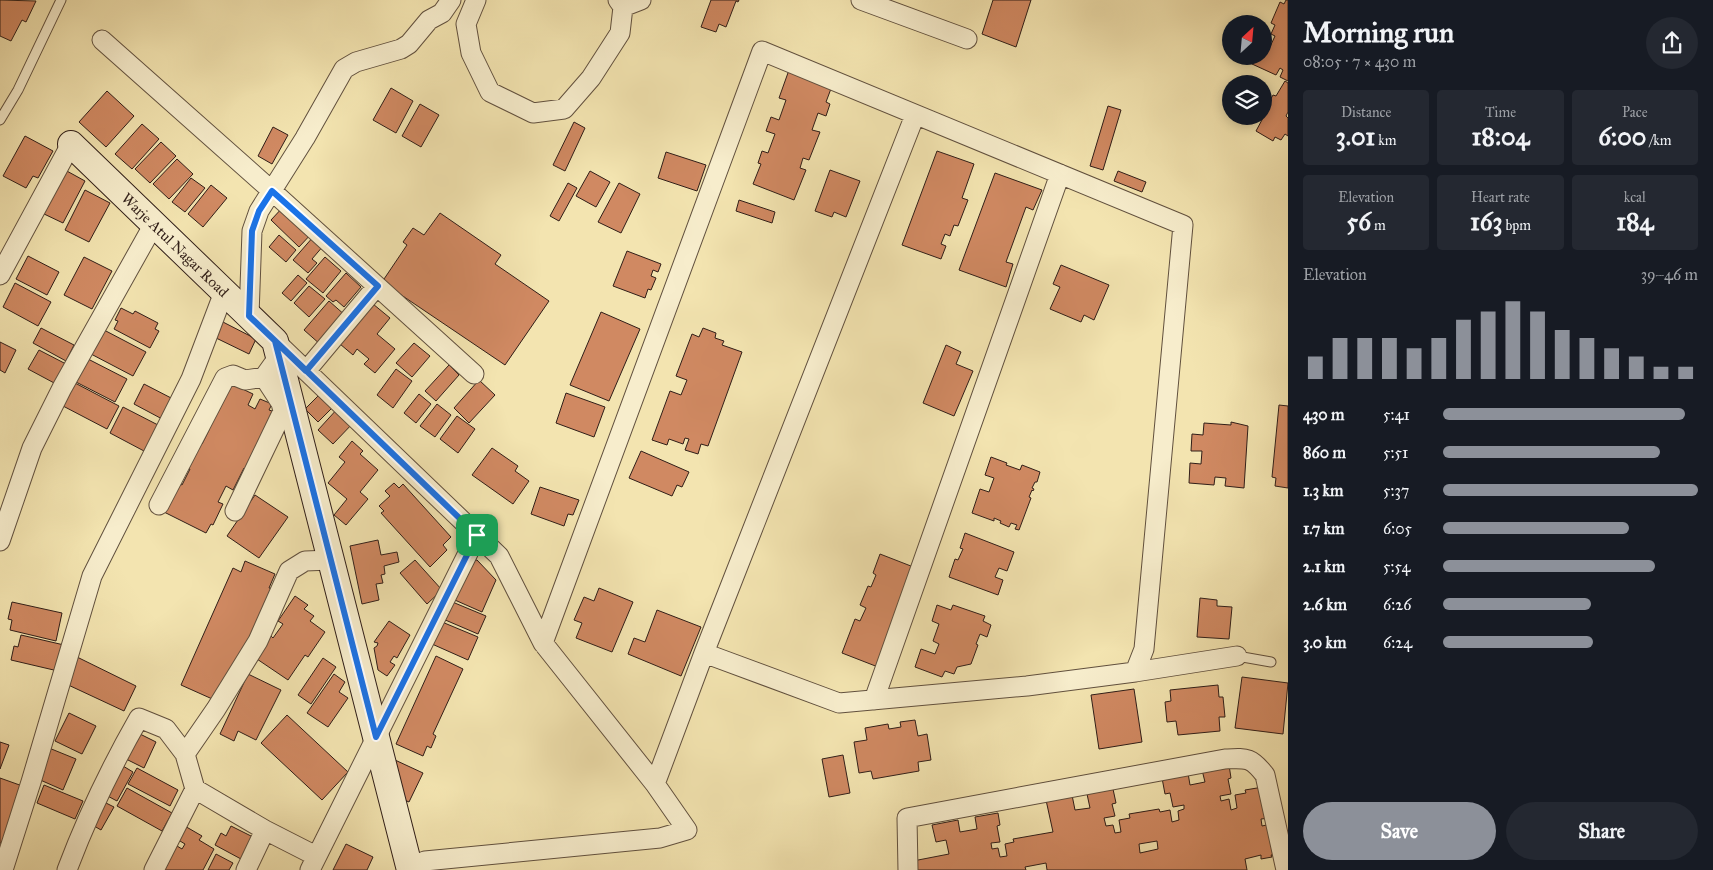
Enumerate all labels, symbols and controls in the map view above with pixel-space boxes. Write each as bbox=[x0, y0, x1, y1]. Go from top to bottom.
north arrow bbox=[1222, 15, 1272, 65]
map controls bbox=[1222, 15, 1272, 125]
text: Morning run bbox=[1303, 15, 1454, 50]
button: share bbox=[1646, 17, 1698, 69]
text: 08:05 · 7 × 430 m bbox=[1303, 52, 1416, 71]
button: layers bbox=[1222, 75, 1272, 125]
text: Distance bbox=[1341, 104, 1391, 121]
text: Time bbox=[1485, 104, 1516, 121]
text: Pace bbox=[1622, 104, 1648, 121]
text: 3.01 bbox=[1336, 121, 1375, 152]
text: 18:04 bbox=[1472, 121, 1529, 152]
text: 6:00 bbox=[1598, 121, 1646, 152]
text: km bbox=[1375, 132, 1397, 149]
text: /km bbox=[1646, 132, 1671, 149]
street label: Warje Atul Nagar Road bbox=[118, 189, 233, 301]
text: Elevation bbox=[1338, 189, 1394, 206]
text: Heart rate bbox=[1471, 189, 1530, 206]
text: kcal bbox=[1624, 189, 1646, 206]
text: 56 bbox=[1347, 206, 1371, 237]
text: 163 bbox=[1470, 206, 1503, 237]
text: 184 bbox=[1616, 206, 1653, 237]
text: m bbox=[1371, 217, 1386, 234]
text: bpm bbox=[1503, 217, 1531, 234]
text: Elevation bbox=[1303, 265, 1367, 284]
text: 39–46 m bbox=[1641, 265, 1698, 284]
text: 430 m bbox=[1303, 405, 1345, 424]
text: 5:41 bbox=[1383, 405, 1410, 424]
text: 860 m bbox=[1303, 443, 1346, 462]
text: 5:51 bbox=[1383, 443, 1408, 462]
text: 1.3 km bbox=[1303, 481, 1343, 500]
text: 5:37 bbox=[1383, 481, 1409, 500]
pin bbox=[456, 514, 498, 556]
text: 1.7 km bbox=[1303, 519, 1345, 538]
text: 6:05 bbox=[1383, 519, 1412, 538]
icon: arrive bbox=[463, 521, 491, 549]
text: 2.1 km bbox=[1303, 557, 1345, 576]
text: 5:54 bbox=[1383, 557, 1410, 576]
text: 2.6 km bbox=[1303, 595, 1347, 614]
text: 6:26 bbox=[1383, 595, 1411, 614]
text: 3.0 km bbox=[1303, 633, 1346, 652]
text: 6:24 bbox=[1383, 633, 1412, 652]
button: Save bbox=[1303, 802, 1496, 860]
button: Share bbox=[1506, 802, 1698, 860]

